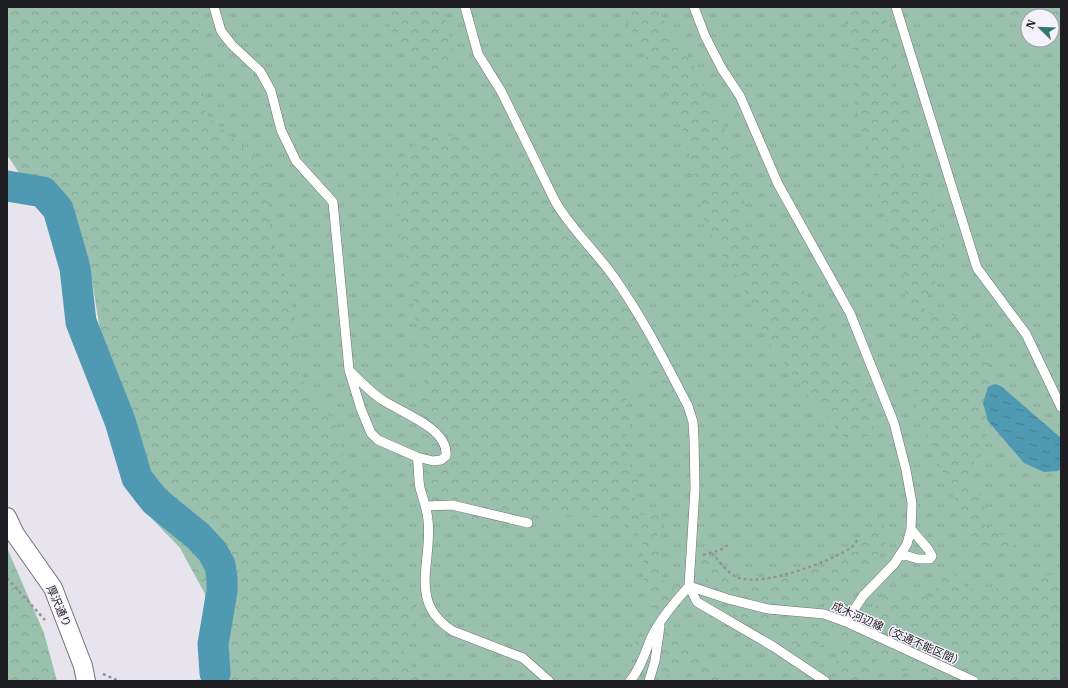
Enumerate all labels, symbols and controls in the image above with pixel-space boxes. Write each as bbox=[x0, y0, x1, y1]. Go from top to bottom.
north arrow bbox=[1020, 8, 1060, 48]
text: N bbox=[1023, 17, 1039, 31]
street label: 厚沢通り bbox=[44, 583, 74, 629]
street label: 成木河辺線（交通不能区間） bbox=[830, 599, 966, 669]

